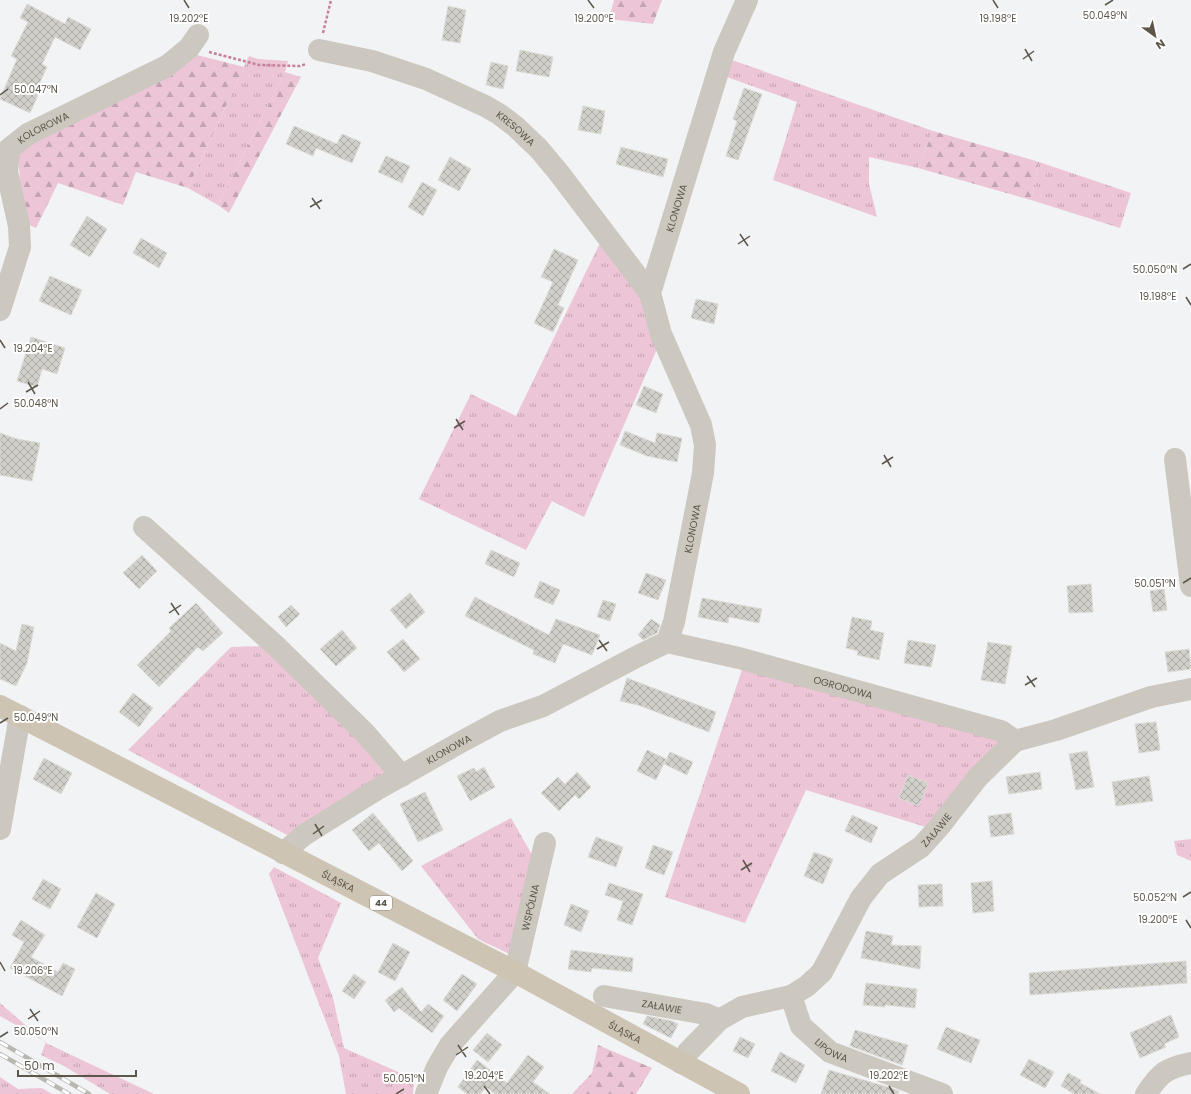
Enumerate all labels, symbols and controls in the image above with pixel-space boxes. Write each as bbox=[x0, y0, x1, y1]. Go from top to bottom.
text: 50.049°N bbox=[1083, 8, 1127, 23]
text: 19.202°E bbox=[170, 11, 208, 26]
text: 19.200°E bbox=[574, 11, 614, 26]
text: 19.198°E bbox=[980, 11, 1016, 26]
north arrow bbox=[1135, 16, 1175, 56]
text: N bbox=[1153, 35, 1168, 53]
text: 50.047°N bbox=[14, 82, 58, 97]
street label: KRESOWA bbox=[493, 107, 539, 149]
street label: KOLOROWA bbox=[14, 108, 72, 147]
street label: KLONOWA bbox=[662, 182, 691, 234]
text: 50.050°N bbox=[1133, 262, 1177, 277]
text: 19.198°E bbox=[1140, 289, 1176, 304]
text: 19.204°E bbox=[13, 341, 53, 356]
text: 50.048°N bbox=[14, 396, 58, 411]
street label: KLONOWA bbox=[680, 502, 704, 554]
text: 50.051°N bbox=[1134, 576, 1176, 591]
street label: OGRODOWA bbox=[812, 672, 875, 703]
text: 50.049°N bbox=[14, 710, 58, 725]
street label: KLONOWA bbox=[423, 730, 474, 768]
street label: ZAŁAWIE bbox=[917, 809, 955, 850]
street label: ŚLĄSKA bbox=[319, 866, 358, 896]
street label: WSPÓLNA bbox=[517, 882, 543, 932]
text: 50.052°N bbox=[1133, 890, 1177, 905]
road number: 44 bbox=[370, 896, 392, 910]
text: 19.200°E bbox=[1138, 912, 1178, 927]
text: 19.206°E bbox=[13, 963, 53, 978]
street label: ZAŁAWIE bbox=[641, 995, 683, 1017]
street label: ŚLĄSKA bbox=[606, 1017, 645, 1047]
text: 50.050°N bbox=[14, 1024, 58, 1039]
street label: LIPOWA bbox=[812, 1034, 851, 1066]
scale bar bbox=[18, 1052, 136, 1078]
text: 50 m bbox=[24, 1057, 55, 1074]
text: 19.204°E bbox=[464, 1068, 504, 1083]
text: 19.202°E bbox=[870, 1068, 908, 1083]
text: 50.051°N bbox=[383, 1071, 425, 1086]

